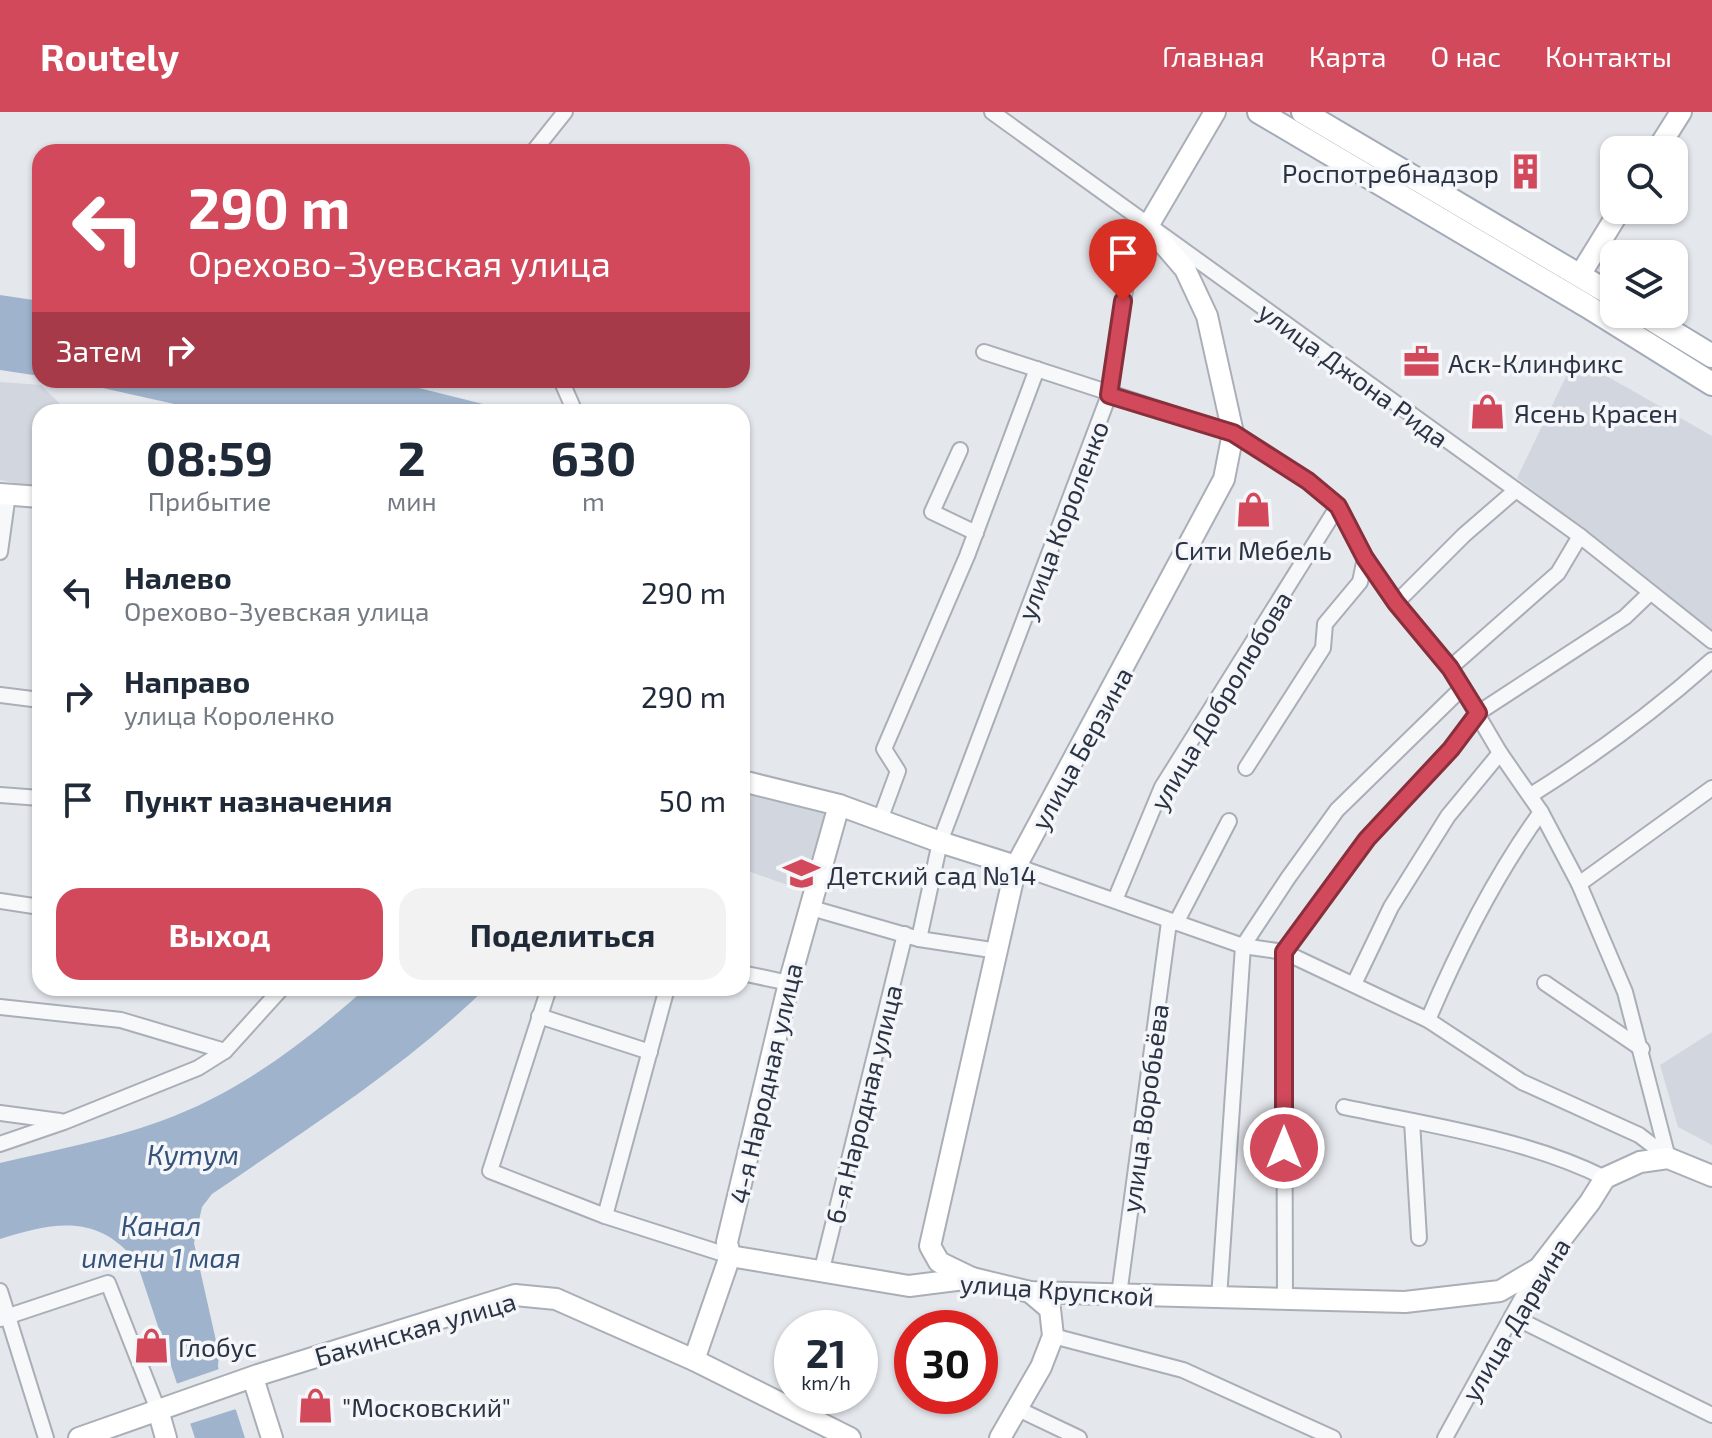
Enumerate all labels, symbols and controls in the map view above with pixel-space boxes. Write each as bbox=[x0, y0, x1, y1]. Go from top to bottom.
text: Routely bbox=[40, 33, 179, 79]
text: Главная bbox=[1162, 39, 1265, 73]
text: Карта bbox=[1309, 39, 1387, 73]
text: О нас bbox=[1431, 39, 1501, 73]
text: Контакты bbox=[1545, 39, 1672, 73]
map controls bbox=[1600, 136, 1688, 328]
button: search bbox=[1600, 136, 1688, 224]
building icon: Роспотребнадзор bbox=[1506, 153, 1544, 191]
place label: Роспотребнадзор bbox=[1282, 157, 1499, 188]
text: 290 m bbox=[188, 173, 350, 240]
icon: left bbox=[56, 176, 160, 280]
pin bbox=[1089, 219, 1157, 301]
icon: arrive bbox=[1101, 231, 1145, 275]
button: layers bbox=[1600, 240, 1688, 328]
text: Орехово-Зуевская улица bbox=[188, 241, 611, 284]
street label: улица Джона Рида bbox=[1252, 295, 1455, 454]
icon: right bbox=[158, 328, 202, 372]
text: Затем bbox=[56, 332, 142, 368]
office icon: Аск-Клинфикс bbox=[1403, 343, 1441, 381]
place label: Аск-Клинфикс bbox=[1448, 347, 1623, 378]
shop icon: Ясень Красен bbox=[1469, 393, 1507, 431]
place label: Ясень Красен bbox=[1514, 397, 1678, 428]
street label: улица Короленко bbox=[1010, 416, 1115, 624]
text: 08:59 bbox=[146, 428, 273, 486]
text: 2 bbox=[398, 428, 426, 486]
text: 630 bbox=[550, 428, 636, 486]
text: Прибытие bbox=[148, 485, 271, 516]
text: мин bbox=[387, 485, 437, 516]
text: m bbox=[582, 485, 605, 516]
shop icon: Сити Мебель bbox=[1234, 491, 1272, 529]
place label: Сити Мебель bbox=[1174, 534, 1332, 565]
text: Налево bbox=[124, 559, 232, 595]
icon: left bbox=[56, 570, 100, 614]
text: 290 m bbox=[641, 574, 726, 610]
street label: улица Добролюбова bbox=[1142, 585, 1298, 816]
text: Орехово-Зуевская улица bbox=[124, 595, 429, 626]
street label: улица Берзина bbox=[1024, 661, 1139, 835]
text: Направо bbox=[124, 663, 250, 699]
icon: right bbox=[56, 674, 100, 718]
text: 290 m bbox=[641, 678, 726, 714]
text: улица Короленко bbox=[124, 699, 335, 730]
icon: arrive bbox=[56, 778, 100, 822]
text: Пункт назначения bbox=[124, 782, 392, 818]
text: 50 m bbox=[659, 782, 726, 818]
school or university icon: Детский сад №14 bbox=[782, 855, 820, 893]
place label: Детский сад №14 bbox=[827, 859, 1036, 890]
button: Выход bbox=[56, 888, 383, 980]
button: Поделиться bbox=[399, 888, 726, 980]
street label: 4-я Народная улица bbox=[722, 960, 809, 1207]
street label: 6-я Народная улица bbox=[818, 981, 909, 1227]
street label: улица Воробьёва bbox=[1114, 1002, 1175, 1215]
position arrow bbox=[1242, 1106, 1326, 1190]
water label: Кутум bbox=[147, 1137, 239, 1171]
water label: Канал имени 1 мая bbox=[81, 1208, 241, 1274]
street label: улица Дарвина bbox=[1454, 1232, 1577, 1407]
street label: улица Крупской bbox=[959, 1267, 1155, 1312]
street label: Бакинская улица bbox=[311, 1284, 519, 1373]
speed limit sign: 30 bbox=[894, 1310, 998, 1414]
shop icon: Глобус bbox=[133, 1327, 171, 1365]
text: 21 bbox=[806, 1328, 846, 1376]
place label: Глобус bbox=[178, 1331, 257, 1363]
text: km/h bbox=[801, 1370, 851, 1394]
shop icon: "Московский" bbox=[297, 1387, 335, 1425]
place label: "Московский" bbox=[342, 1391, 511, 1422]

